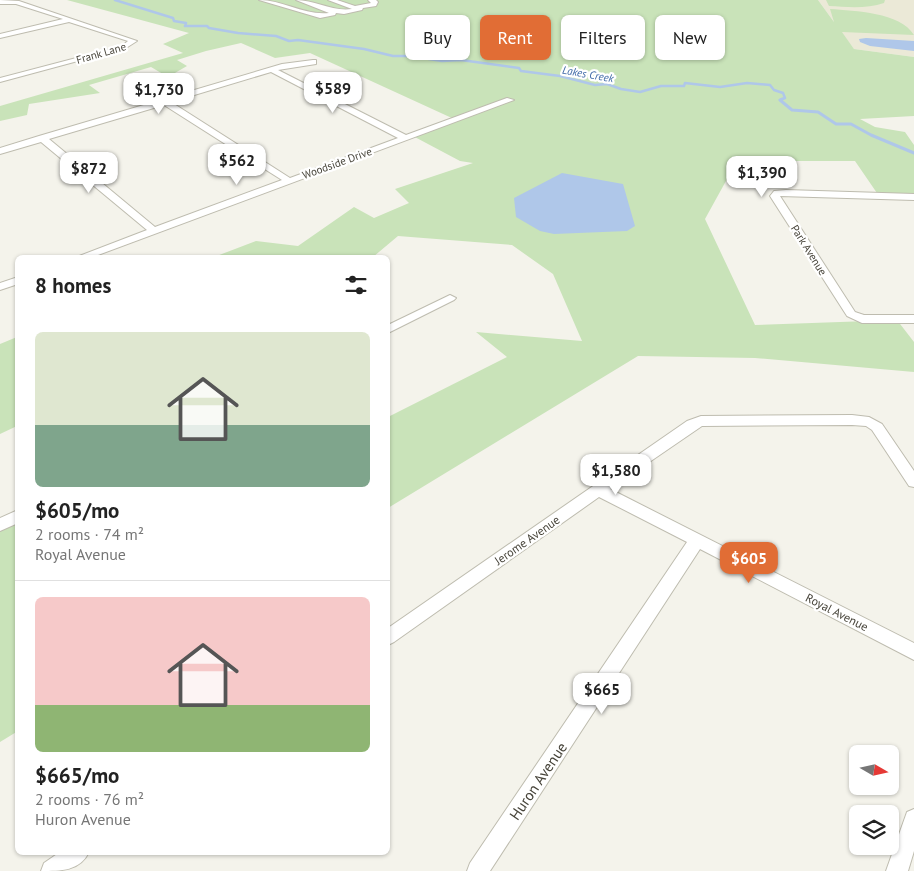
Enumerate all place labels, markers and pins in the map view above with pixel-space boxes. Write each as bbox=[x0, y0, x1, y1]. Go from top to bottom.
pin: $1,730 bbox=[118, 72, 200, 115]
pin: $589 bbox=[303, 72, 363, 114]
pin: $562 bbox=[207, 144, 267, 186]
pin: $872 bbox=[59, 152, 119, 194]
pin: $1,390 bbox=[721, 156, 803, 198]
pin: $1,580 bbox=[575, 454, 657, 496]
pin: $605 bbox=[719, 542, 779, 584]
pin: $665 bbox=[572, 672, 632, 715]

